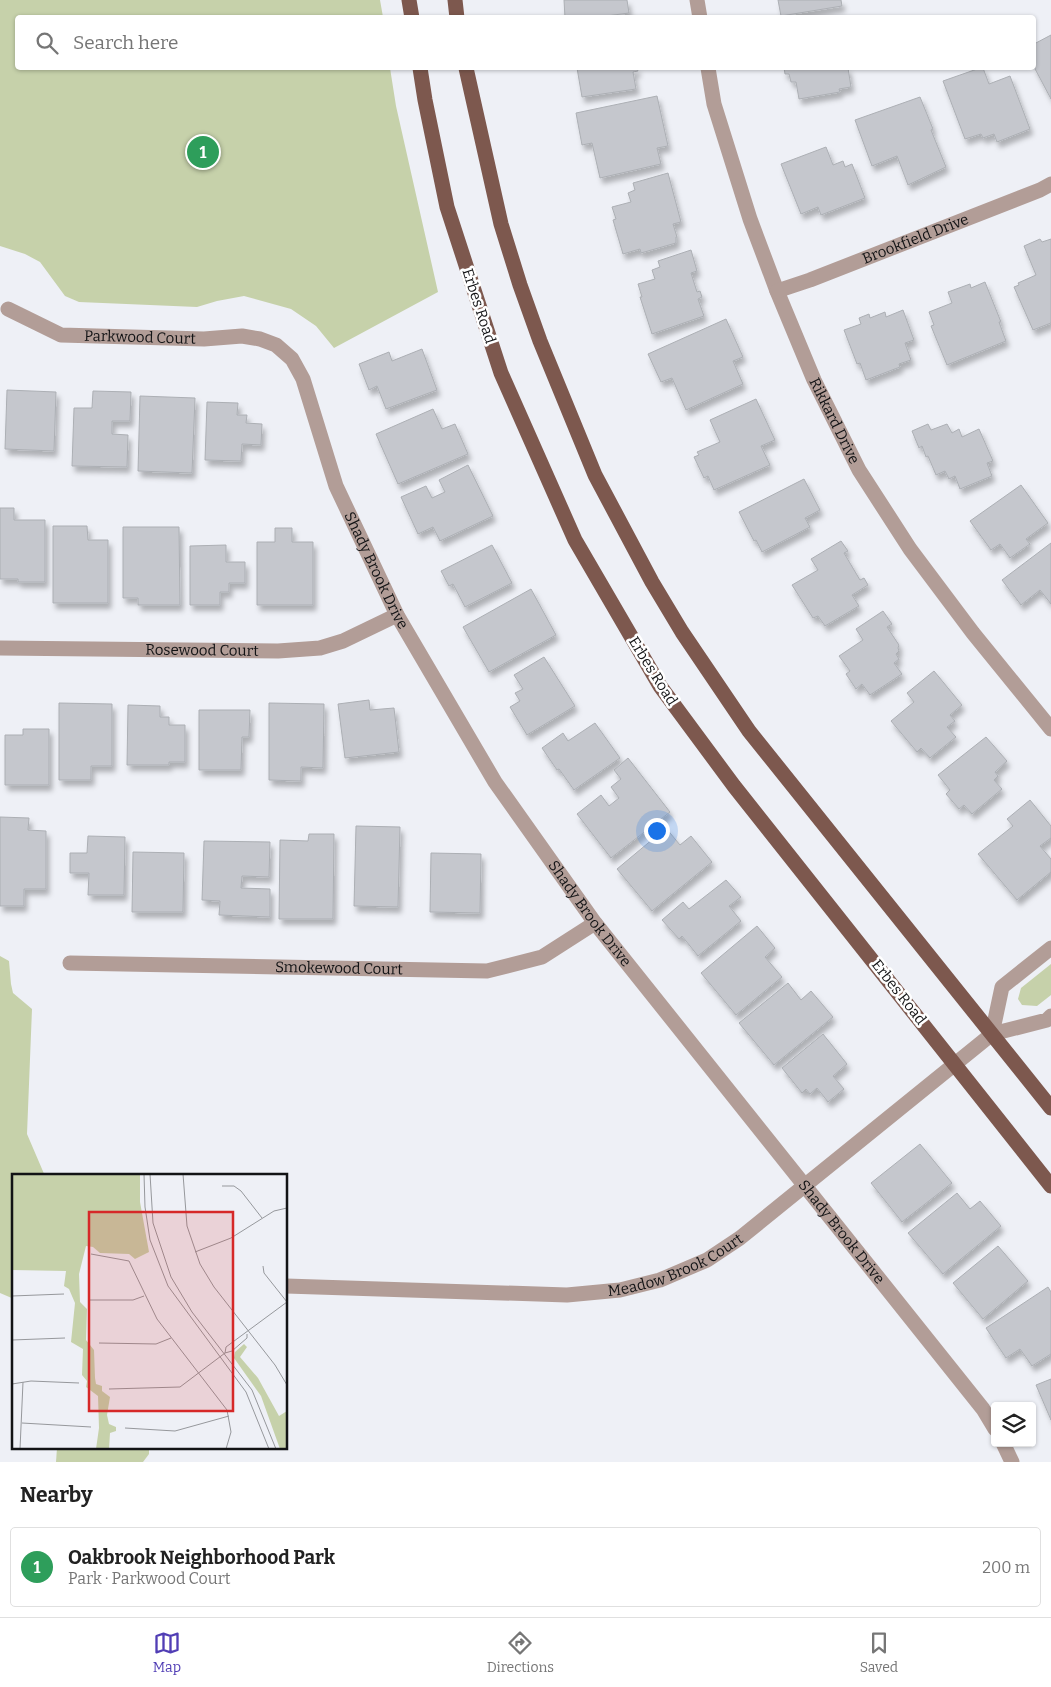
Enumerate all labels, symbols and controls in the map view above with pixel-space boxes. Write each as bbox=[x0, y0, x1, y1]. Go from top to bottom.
search box bbox=[15, 15, 1036, 70]
icon: search bbox=[33, 29, 61, 57]
text: Search here bbox=[73, 31, 178, 54]
pin: 1 bbox=[187, 133, 219, 171]
street label: Brookfield Drive bbox=[860, 210, 971, 268]
street label: Erbes Road bbox=[458, 266, 500, 346]
street label: Parkwood Court bbox=[84, 327, 197, 348]
street label: Rikkard Drive bbox=[805, 375, 864, 467]
street label: Shady Brook Drive bbox=[340, 509, 412, 632]
street label: Erbes Road bbox=[625, 633, 681, 709]
street label: Rosewood Court bbox=[145, 641, 259, 660]
your location bbox=[644, 818, 670, 844]
street label: Shady Brook Drive bbox=[544, 857, 635, 970]
street label: Erbes Road bbox=[868, 956, 930, 1028]
street label: Smokewood Court bbox=[275, 958, 403, 978]
inset map bbox=[12, 1174, 288, 1450]
street label: Shady Brook Drive bbox=[795, 1176, 888, 1287]
street label: Meadow Brook Court bbox=[607, 1229, 747, 1300]
map controls bbox=[991, 1402, 1036, 1447]
button: layers bbox=[991, 1402, 1036, 1447]
text: Nearby bbox=[20, 1482, 93, 1508]
text: Oakbrook Neighborhood Park bbox=[68, 1546, 335, 1569]
text: 1 bbox=[34, 1558, 40, 1577]
text: 200 m bbox=[982, 1558, 1030, 1577]
text: Park · Parkwood Court bbox=[68, 1569, 231, 1588]
tab: Map bbox=[153, 1629, 181, 1676]
tab: Directions bbox=[487, 1629, 554, 1676]
tab: Saved bbox=[860, 1629, 898, 1676]

